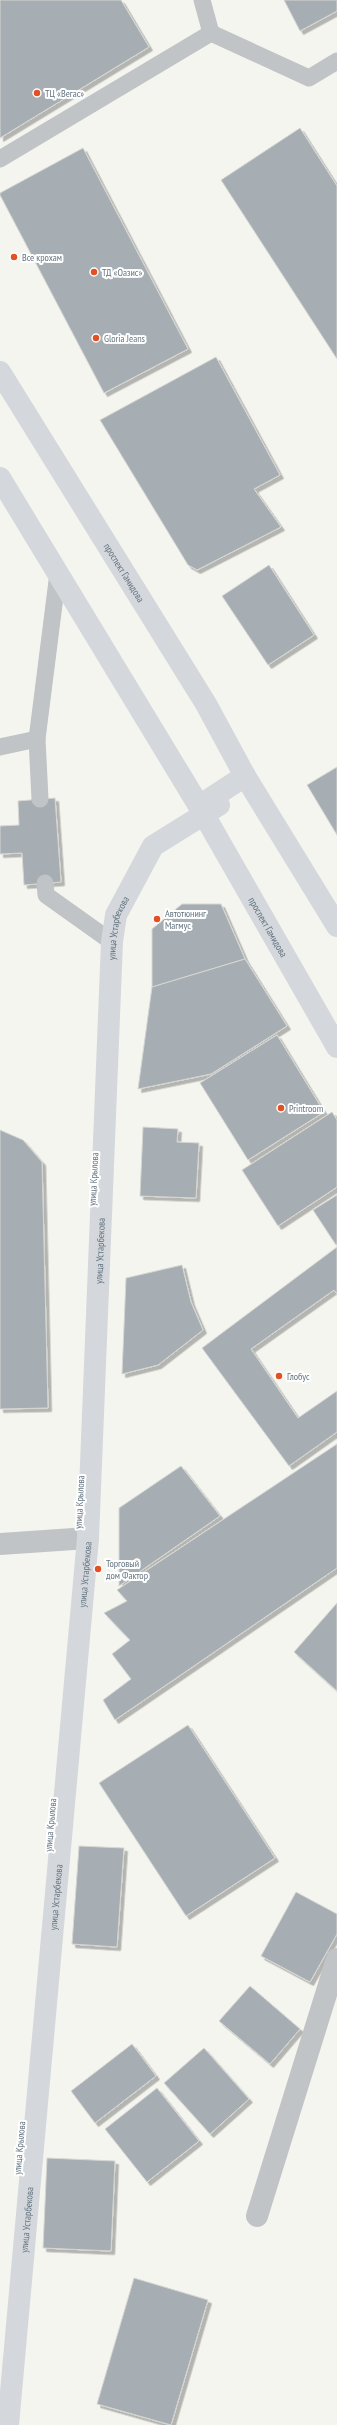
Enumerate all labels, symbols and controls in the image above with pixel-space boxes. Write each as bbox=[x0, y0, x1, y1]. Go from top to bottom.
place label: ТЦ «Вегас» bbox=[45, 87, 84, 100]
marker: ТЦ «Вегас» bbox=[32, 88, 42, 98]
place label: Все крохам bbox=[22, 251, 62, 264]
marker: Все крохам bbox=[9, 252, 19, 262]
place label: ТД «Оазис» bbox=[102, 266, 142, 279]
marker: ТД «Оазис» bbox=[89, 267, 99, 277]
place label: Gloria Jeans bbox=[104, 332, 146, 345]
marker: Gloria Jeans bbox=[91, 333, 101, 343]
street label: проспект Гамидова bbox=[101, 541, 147, 605]
street label: улица Устарбекова bbox=[105, 894, 132, 960]
street label: проспект Гамидова bbox=[246, 895, 290, 959]
place label: Автотюнинг Магмус bbox=[165, 907, 206, 932]
marker: Автотюнинг Магмус bbox=[152, 914, 162, 924]
place label: Printroom bbox=[289, 1102, 323, 1115]
marker: Printroom bbox=[276, 1103, 286, 1113]
street label: улица Крылова bbox=[86, 1152, 101, 1206]
street label: улица Устарбекова bbox=[92, 1218, 108, 1284]
place label: Глобус bbox=[287, 1370, 310, 1383]
marker: Глобус bbox=[274, 1371, 284, 1381]
street label: улица Крылова bbox=[72, 1475, 87, 1529]
street label: улица Устарбекова bbox=[76, 1541, 95, 1608]
place label: Торговый дом Фактор bbox=[106, 1557, 148, 1582]
marker: Торговый дом Фактор bbox=[93, 1564, 103, 1574]
street label: улица Крылова bbox=[42, 1798, 59, 1852]
street label: улица Устарбекова bbox=[47, 1864, 66, 1931]
street label: улица Крылова bbox=[11, 2121, 28, 2175]
street label: улица Устарбекова bbox=[18, 2186, 36, 2253]

